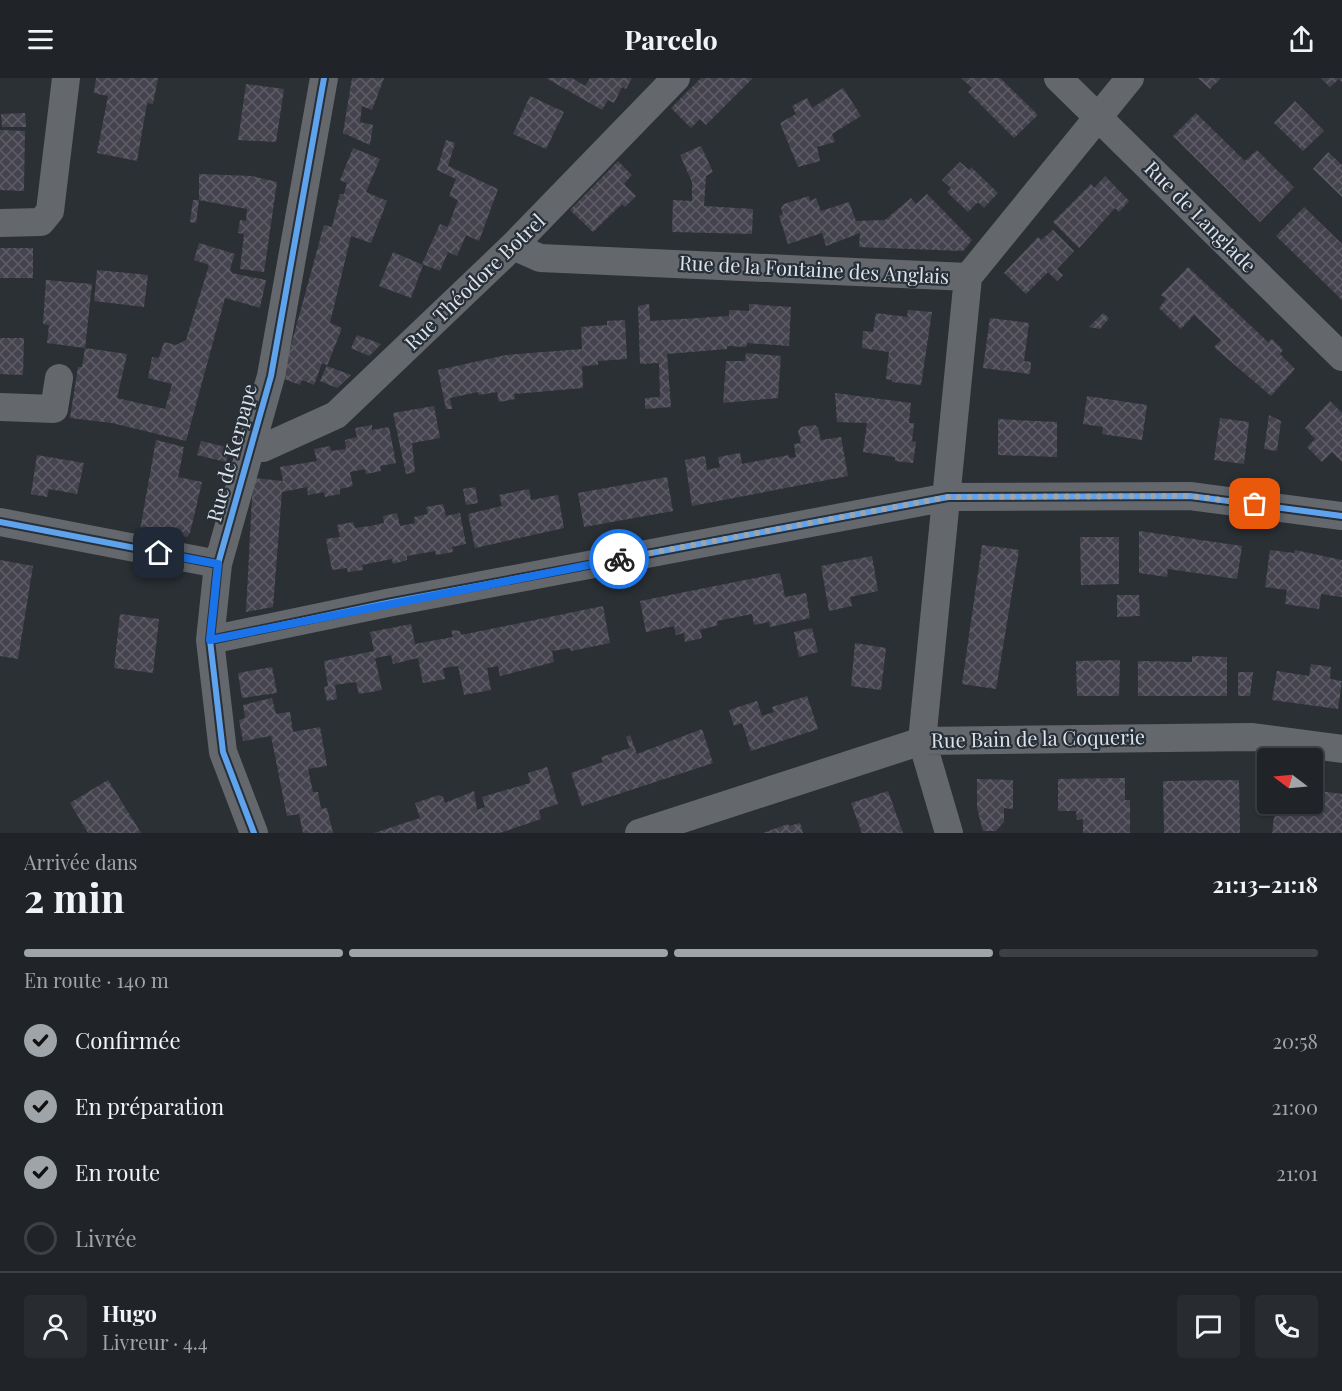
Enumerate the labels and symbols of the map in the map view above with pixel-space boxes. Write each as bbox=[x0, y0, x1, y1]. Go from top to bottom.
street label: Rue de Langlade bbox=[1139, 154, 1263, 278]
street label: Rue Théodore Botrel bbox=[398, 207, 550, 355]
street label: Rue de la Fontaine des Anglais bbox=[678, 248, 950, 289]
street label: Rue de Kerpape bbox=[199, 381, 262, 525]
pin bbox=[1229, 478, 1280, 529]
pin bbox=[133, 527, 184, 578]
courier bbox=[589, 529, 649, 589]
street label: Rue Bain de la Coquerie bbox=[931, 722, 1145, 753]
north arrow bbox=[1257, 748, 1323, 814]

